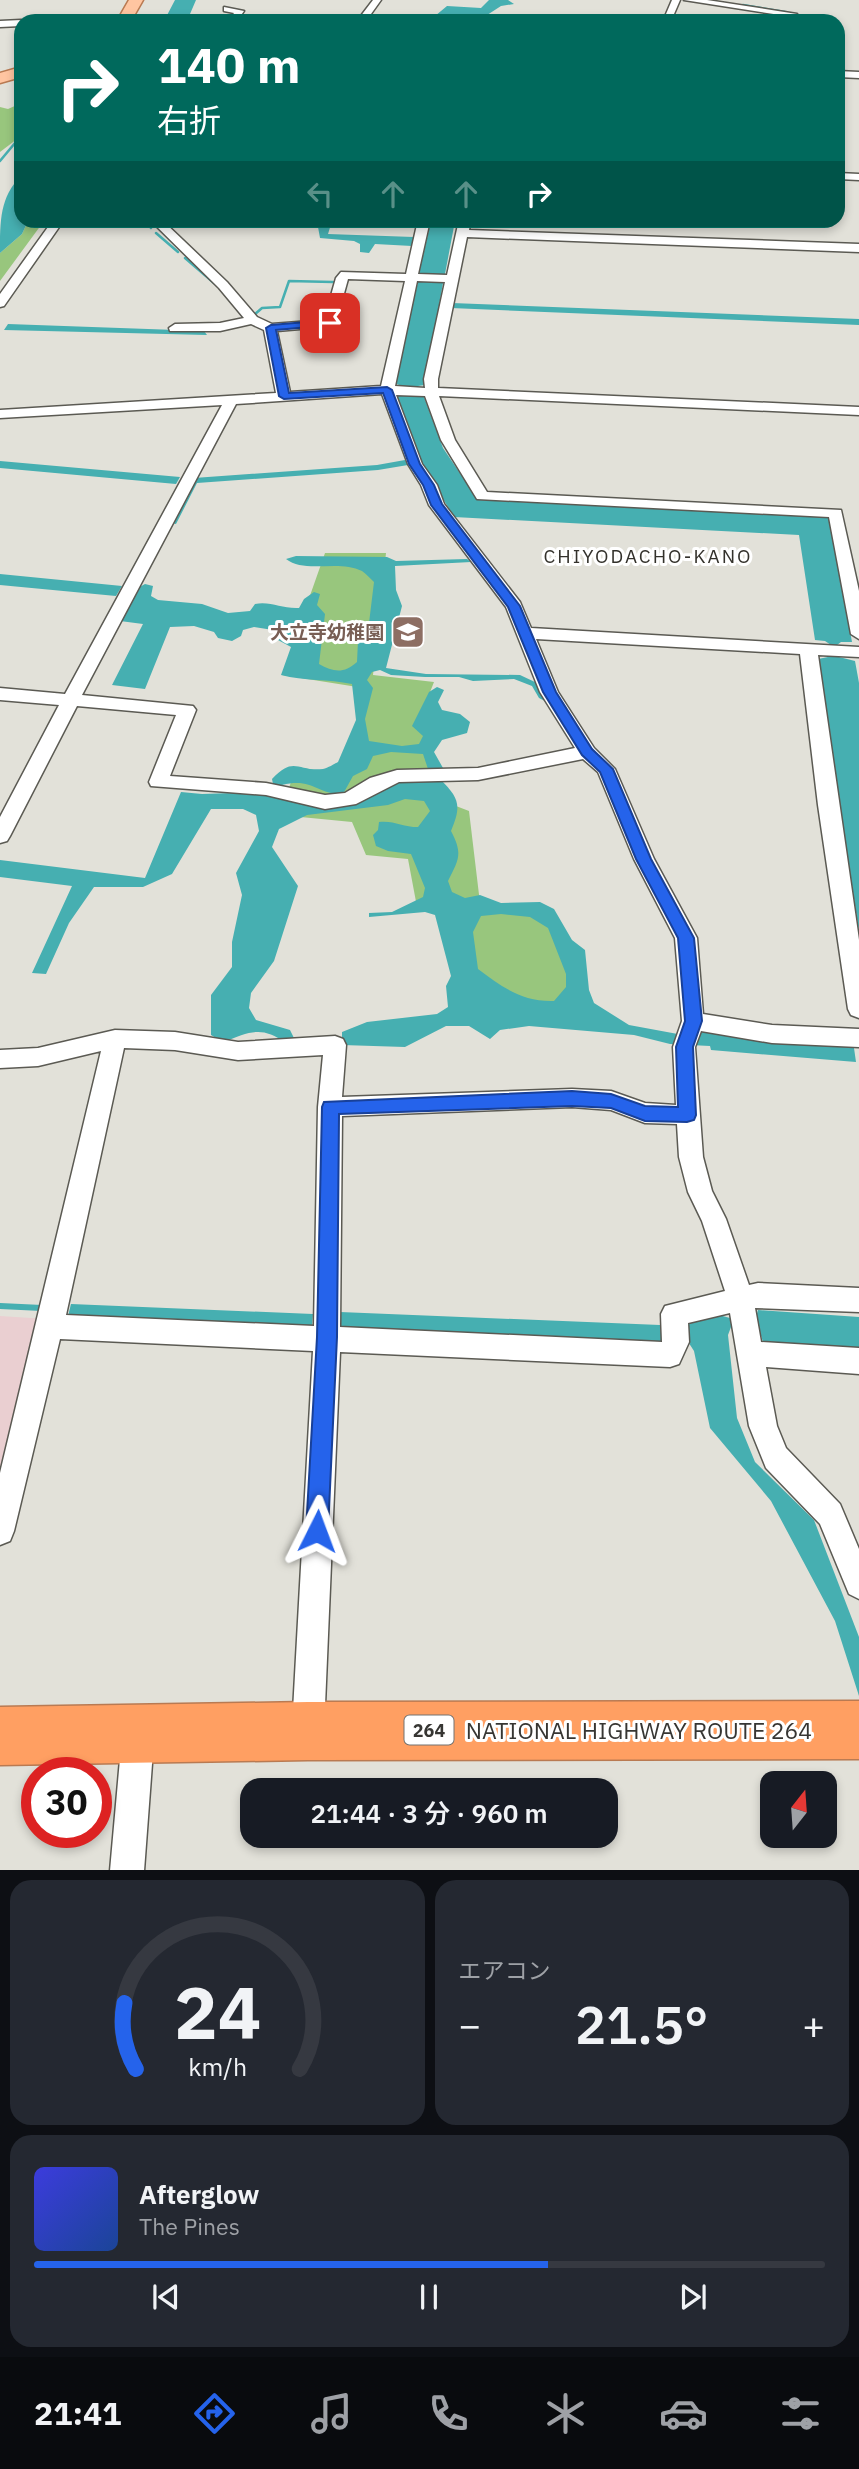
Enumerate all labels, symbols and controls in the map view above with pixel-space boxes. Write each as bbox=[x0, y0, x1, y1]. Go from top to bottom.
text: 140 m bbox=[157, 33, 301, 96]
icon: right bbox=[42, 42, 133, 133]
text: 右折 bbox=[157, 99, 221, 141]
icon: left bbox=[301, 175, 339, 213]
icon: ahead bbox=[374, 175, 412, 213]
icon: ahead bbox=[447, 175, 485, 213]
icon: right bbox=[520, 175, 558, 213]
pin bbox=[300, 293, 360, 353]
icon: arrive bbox=[311, 304, 349, 342]
district label: CHIYODACHO-KANO bbox=[543, 544, 753, 568]
school or university icon: 大立寺幼稚園 bbox=[389, 613, 427, 651]
place label: 大立寺幼稚園 bbox=[270, 620, 384, 644]
position arrow bbox=[280, 1494, 354, 1568]
street label: NATIONAL HIGHWAY ROUTE 264 bbox=[466, 1715, 812, 1745]
road number: 264 bbox=[404, 1716, 453, 1744]
speed limit sign: 30 bbox=[21, 1757, 112, 1848]
north arrow bbox=[760, 1771, 836, 1848]
map controls bbox=[760, 1771, 837, 1848]
text: 21:44 · 3 分 · 960 m bbox=[310, 1796, 548, 1830]
text: エアコン bbox=[459, 1955, 551, 1985]
text: 24 bbox=[174, 1964, 261, 2059]
text: 21.5° bbox=[575, 1991, 709, 2058]
text: − bbox=[459, 2000, 481, 2049]
text: + bbox=[802, 2000, 825, 2049]
text: km/h bbox=[188, 2049, 247, 2082]
text: Afterglow bbox=[139, 2177, 259, 2211]
text: The Pines bbox=[139, 2211, 240, 2241]
icon: previous bbox=[147, 2278, 185, 2316]
icon: pause bbox=[410, 2278, 448, 2316]
icon: next bbox=[674, 2278, 712, 2316]
icon: directions bbox=[190, 2389, 239, 2438]
icon: music bbox=[307, 2389, 356, 2438]
icon: phone bbox=[424, 2389, 473, 2438]
icon: climate bbox=[541, 2389, 590, 2438]
icon: car bbox=[659, 2389, 708, 2438]
icon: filters bbox=[776, 2389, 825, 2438]
text: 21:41 bbox=[34, 2392, 121, 2434]

